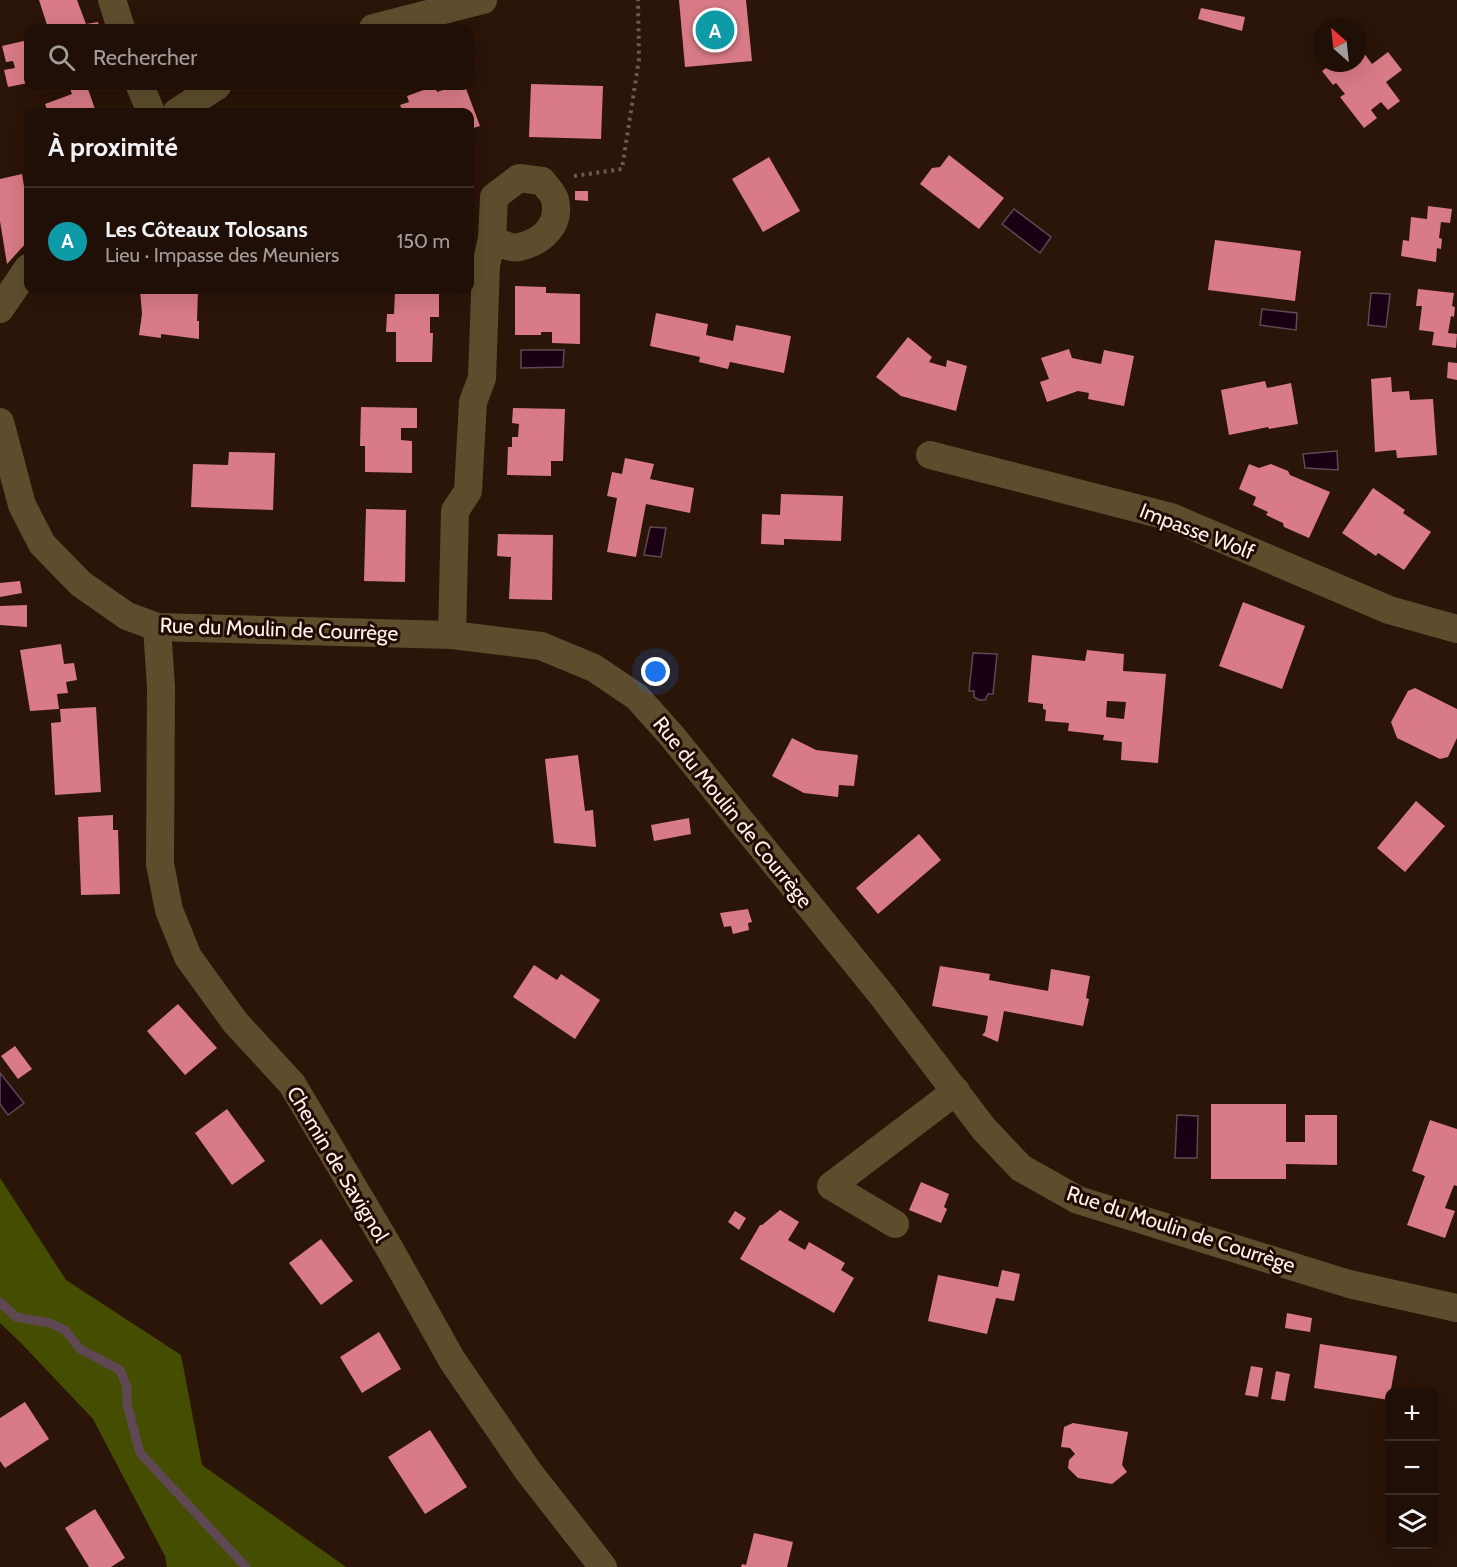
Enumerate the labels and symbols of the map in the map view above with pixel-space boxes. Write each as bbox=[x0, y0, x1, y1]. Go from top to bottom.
pin: A bbox=[696, 8, 734, 52]
north arrow bbox=[1313, 18, 1367, 72]
street label: Impasse Wolf bbox=[1136, 498, 1258, 564]
street label: Rue du Moulin de Courrège bbox=[159, 612, 399, 646]
your location bbox=[641, 657, 670, 686]
street label: Rue du Moulin de Courrège bbox=[648, 711, 818, 913]
street label: Chemin de Savignol bbox=[282, 1082, 394, 1246]
street label: Rue du Moulin de Courrège bbox=[1064, 1180, 1299, 1278]

